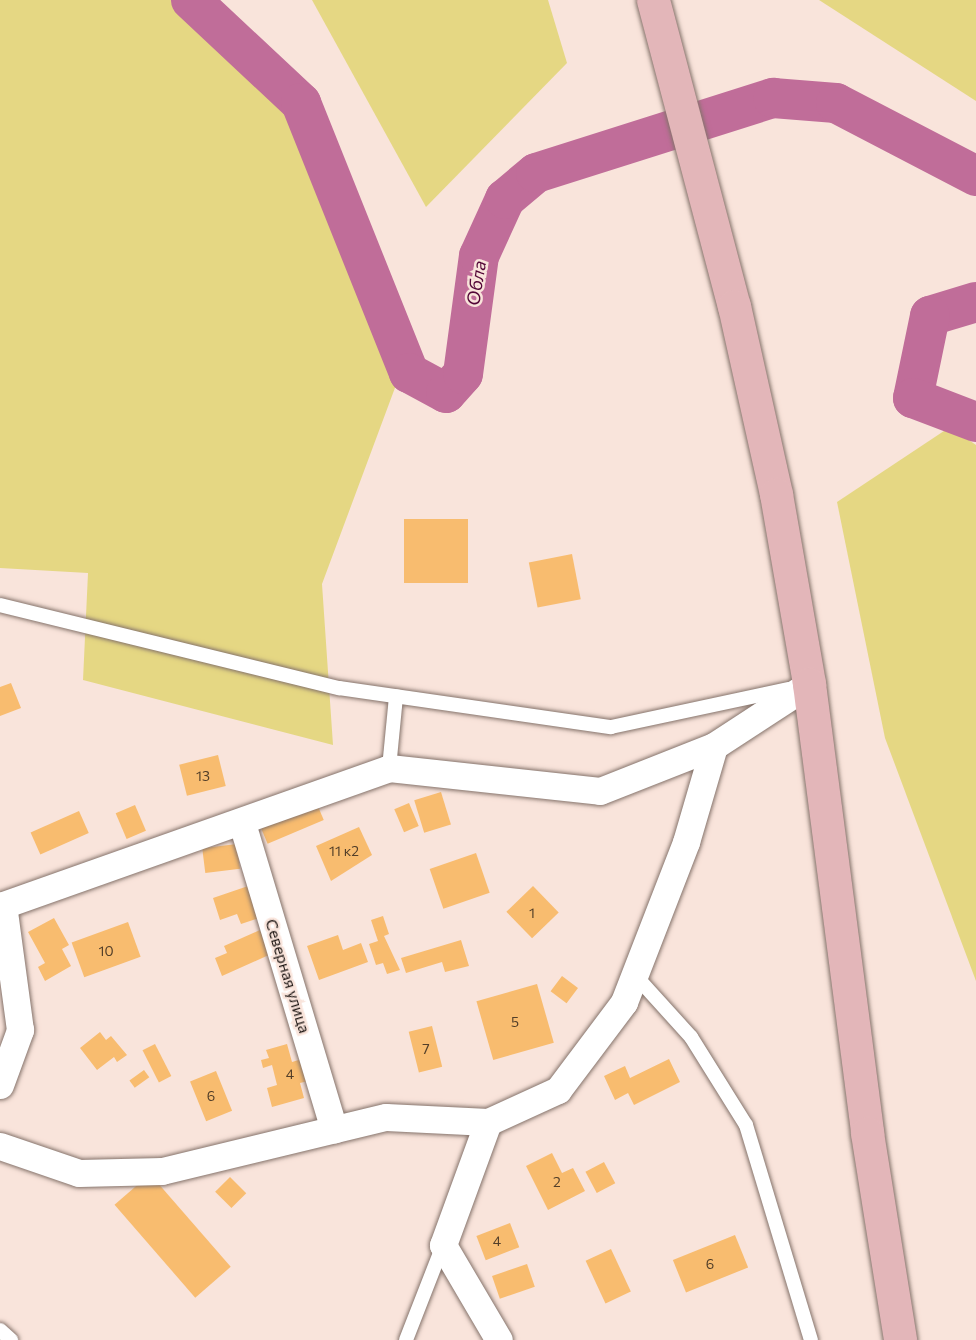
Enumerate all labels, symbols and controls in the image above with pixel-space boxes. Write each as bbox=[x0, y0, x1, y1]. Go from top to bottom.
water label: Обла bbox=[462, 259, 490, 307]
house number: 13 bbox=[196, 768, 210, 784]
house number: 11 к2 bbox=[329, 843, 359, 859]
house number: 1 bbox=[529, 905, 535, 921]
street label: Северная улица bbox=[262, 917, 314, 1035]
house number: 10 bbox=[98, 943, 114, 959]
house number: 5 bbox=[511, 1014, 519, 1030]
house number: 7 bbox=[422, 1041, 430, 1057]
house number: 4 bbox=[286, 1066, 294, 1082]
house number: 6 bbox=[207, 1088, 215, 1104]
house number: 2 bbox=[553, 1174, 561, 1190]
house number: 4 bbox=[493, 1233, 501, 1249]
house number: 6 bbox=[706, 1256, 714, 1272]

